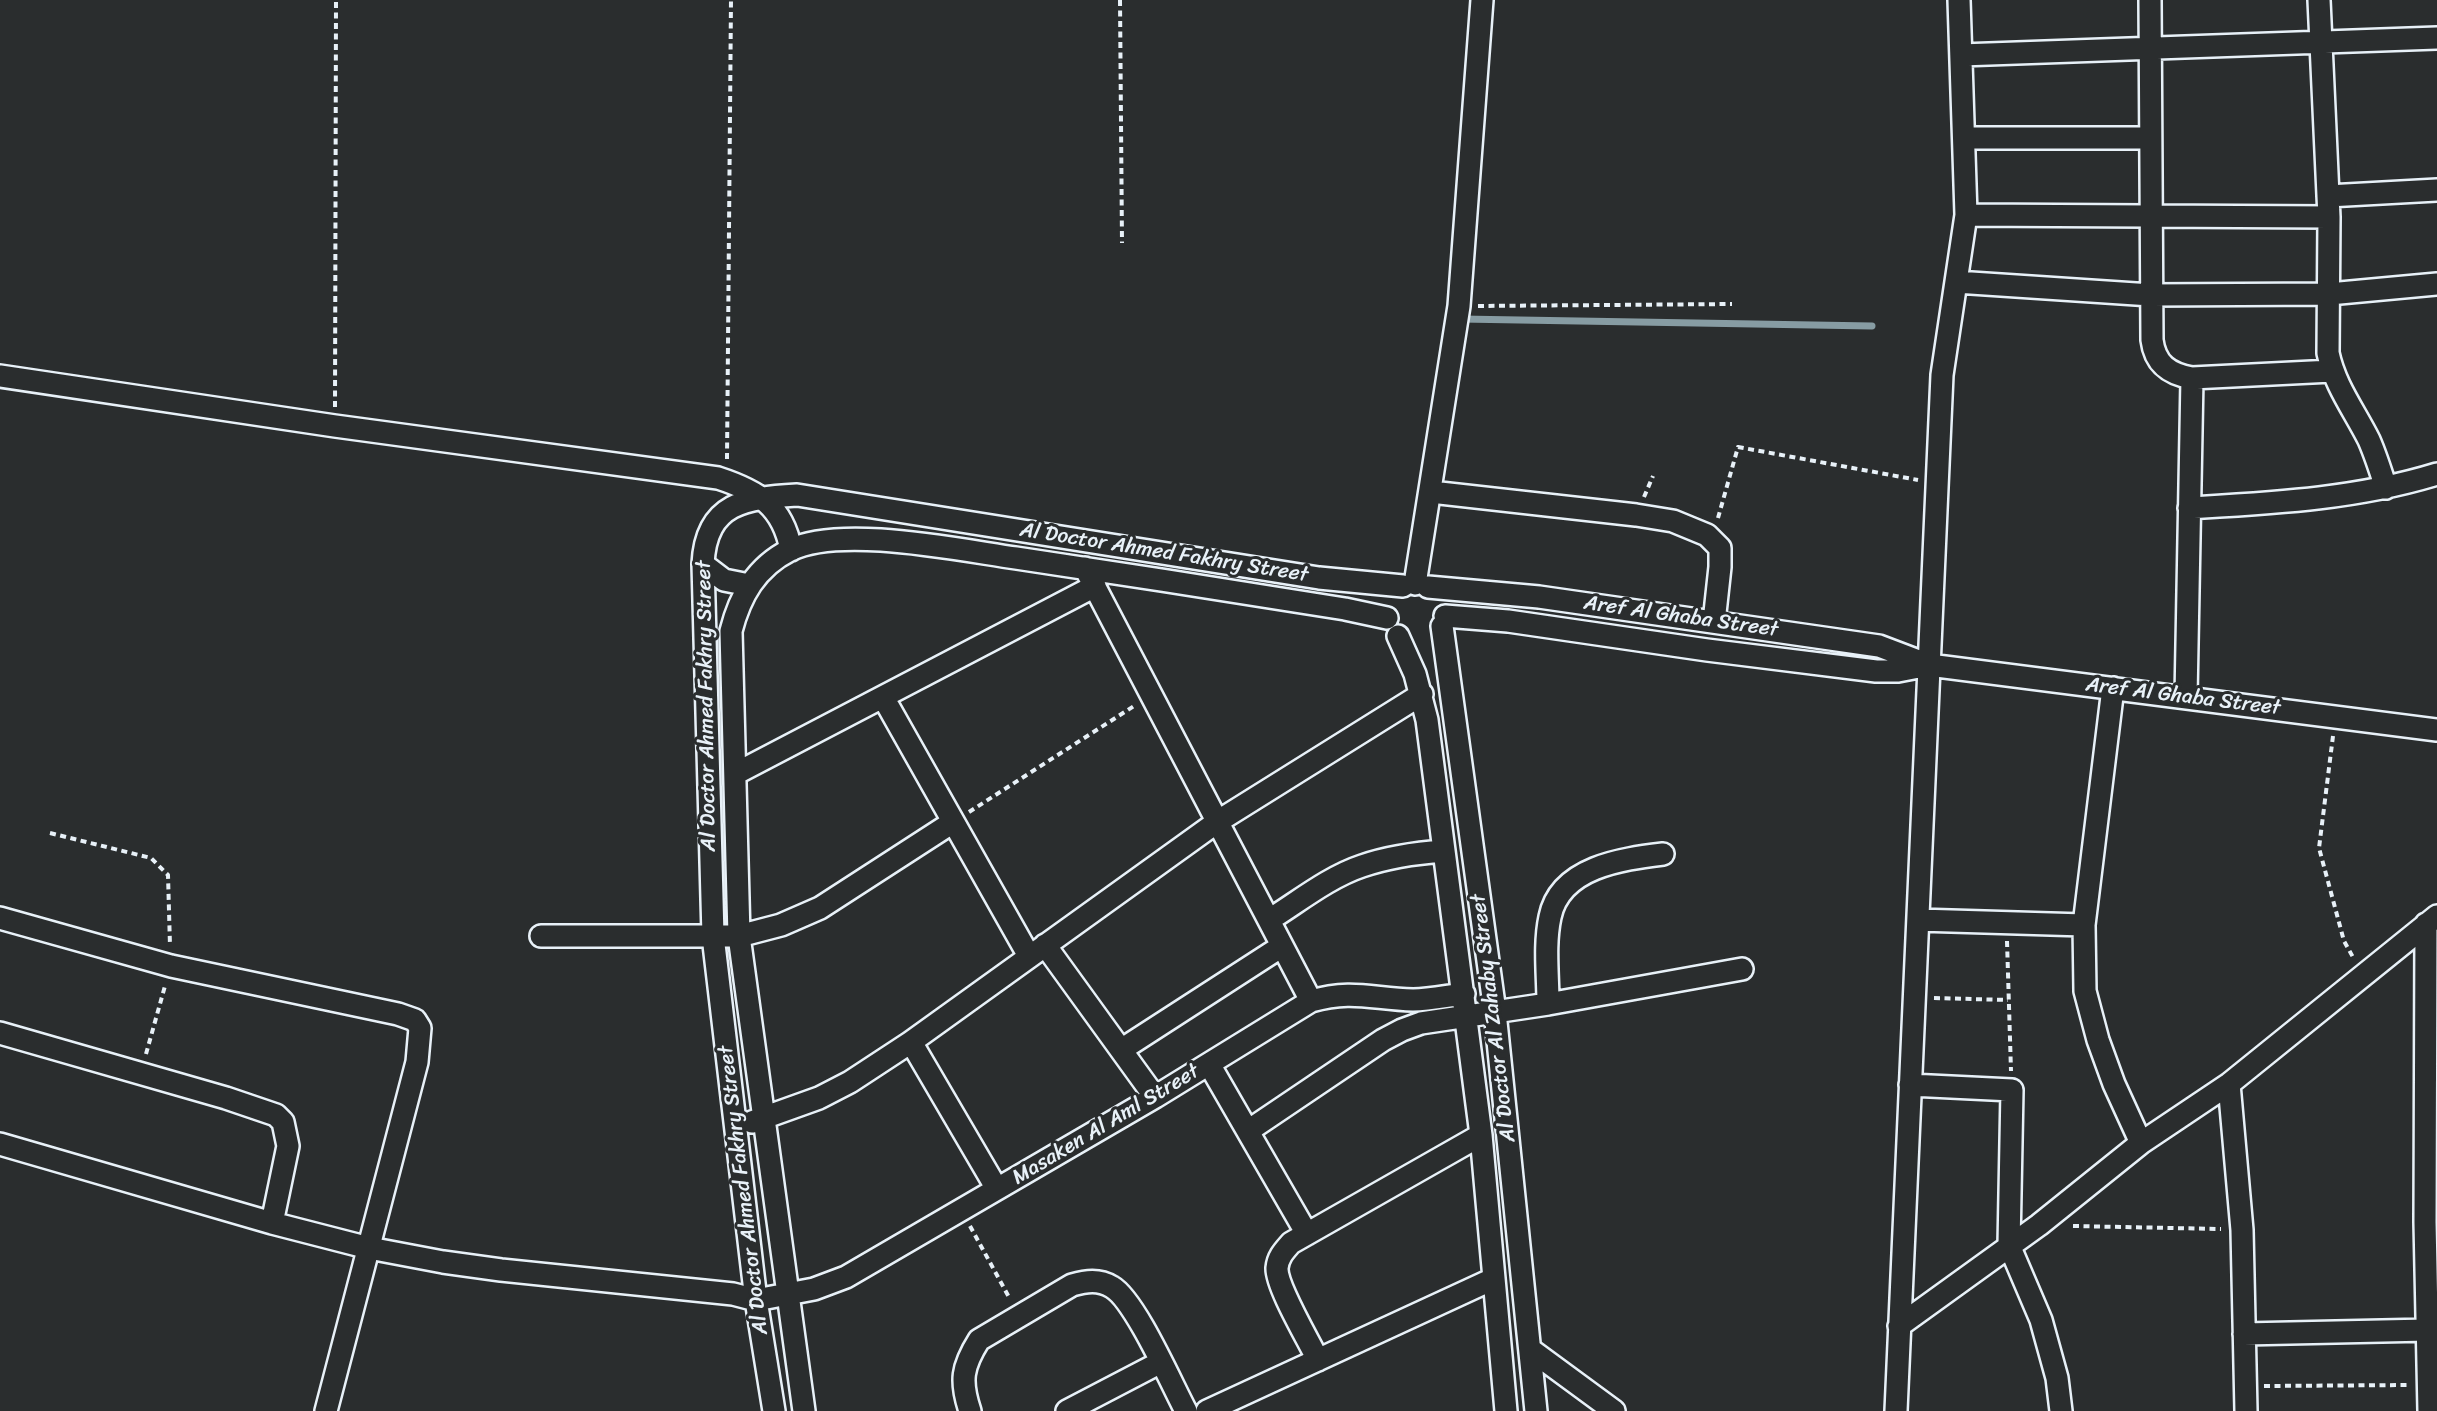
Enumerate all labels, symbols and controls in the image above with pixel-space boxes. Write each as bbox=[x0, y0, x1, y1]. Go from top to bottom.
street label: Al Doctor Ahmed Fakhry Street bbox=[1018, 518, 1310, 588]
street label: Al Doctor Ahmed Fakhry Street bbox=[692, 560, 722, 852]
street label: Aref Al Ghaba Street bbox=[1582, 591, 1780, 643]
street label: Aref Al Ghaba Street bbox=[2084, 673, 2282, 721]
street label: Al Doctor Al Zahaby Street bbox=[1466, 892, 1522, 1144]
street label: Al Doctor Ahmed Fakhry Street bbox=[714, 1044, 774, 1336]
street label: Masaken Al Aml Street bbox=[1008, 1059, 1204, 1191]

